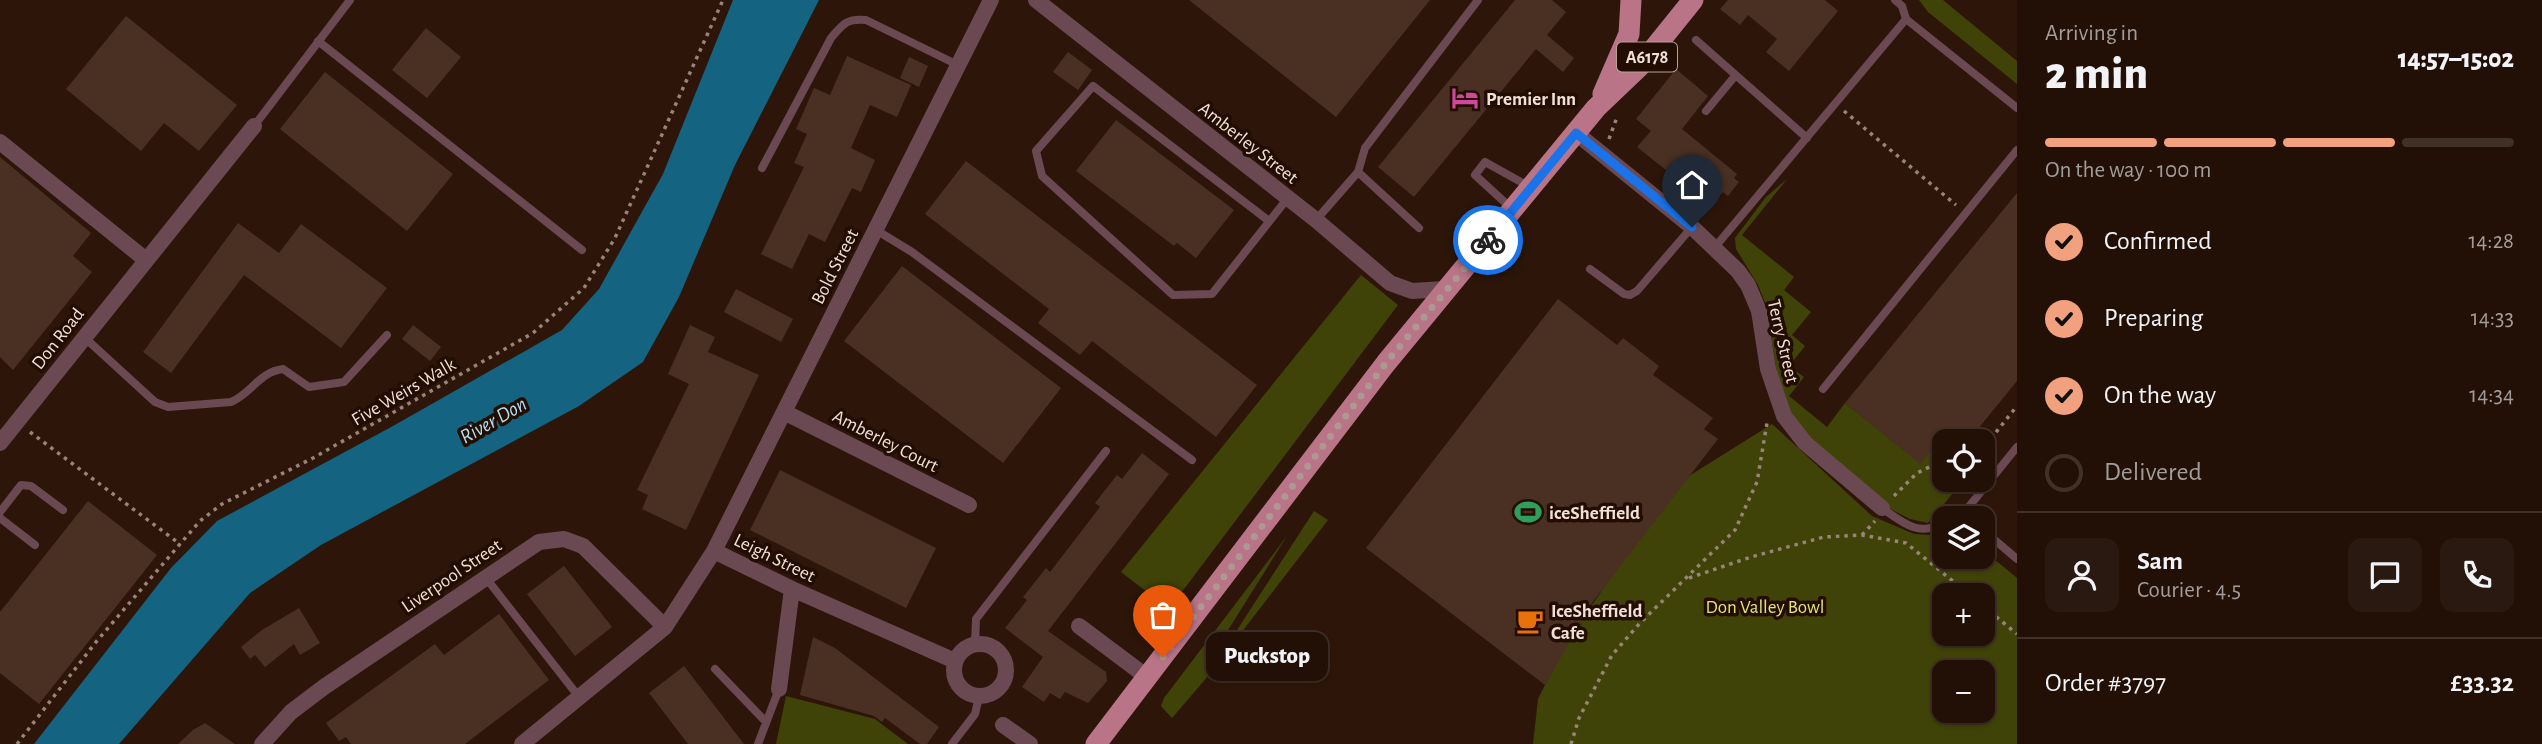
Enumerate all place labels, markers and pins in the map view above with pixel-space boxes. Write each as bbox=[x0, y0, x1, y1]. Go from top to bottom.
hotel icon: Premier Inn bbox=[1450, 83, 1480, 113]
place label: Premier Inn bbox=[1486, 90, 1576, 109]
pin bbox=[1662, 155, 1722, 227]
sports icon: iceSheffield bbox=[1513, 497, 1543, 527]
place label: iceSheffield bbox=[1549, 504, 1640, 523]
pin bbox=[1133, 585, 1193, 657]
place label: IceSheffield Cafe bbox=[1551, 602, 1642, 643]
cafe icon: IceSheffield Cafe bbox=[1515, 606, 1545, 636]
callout: Puckstop bbox=[1205, 632, 1328, 682]

